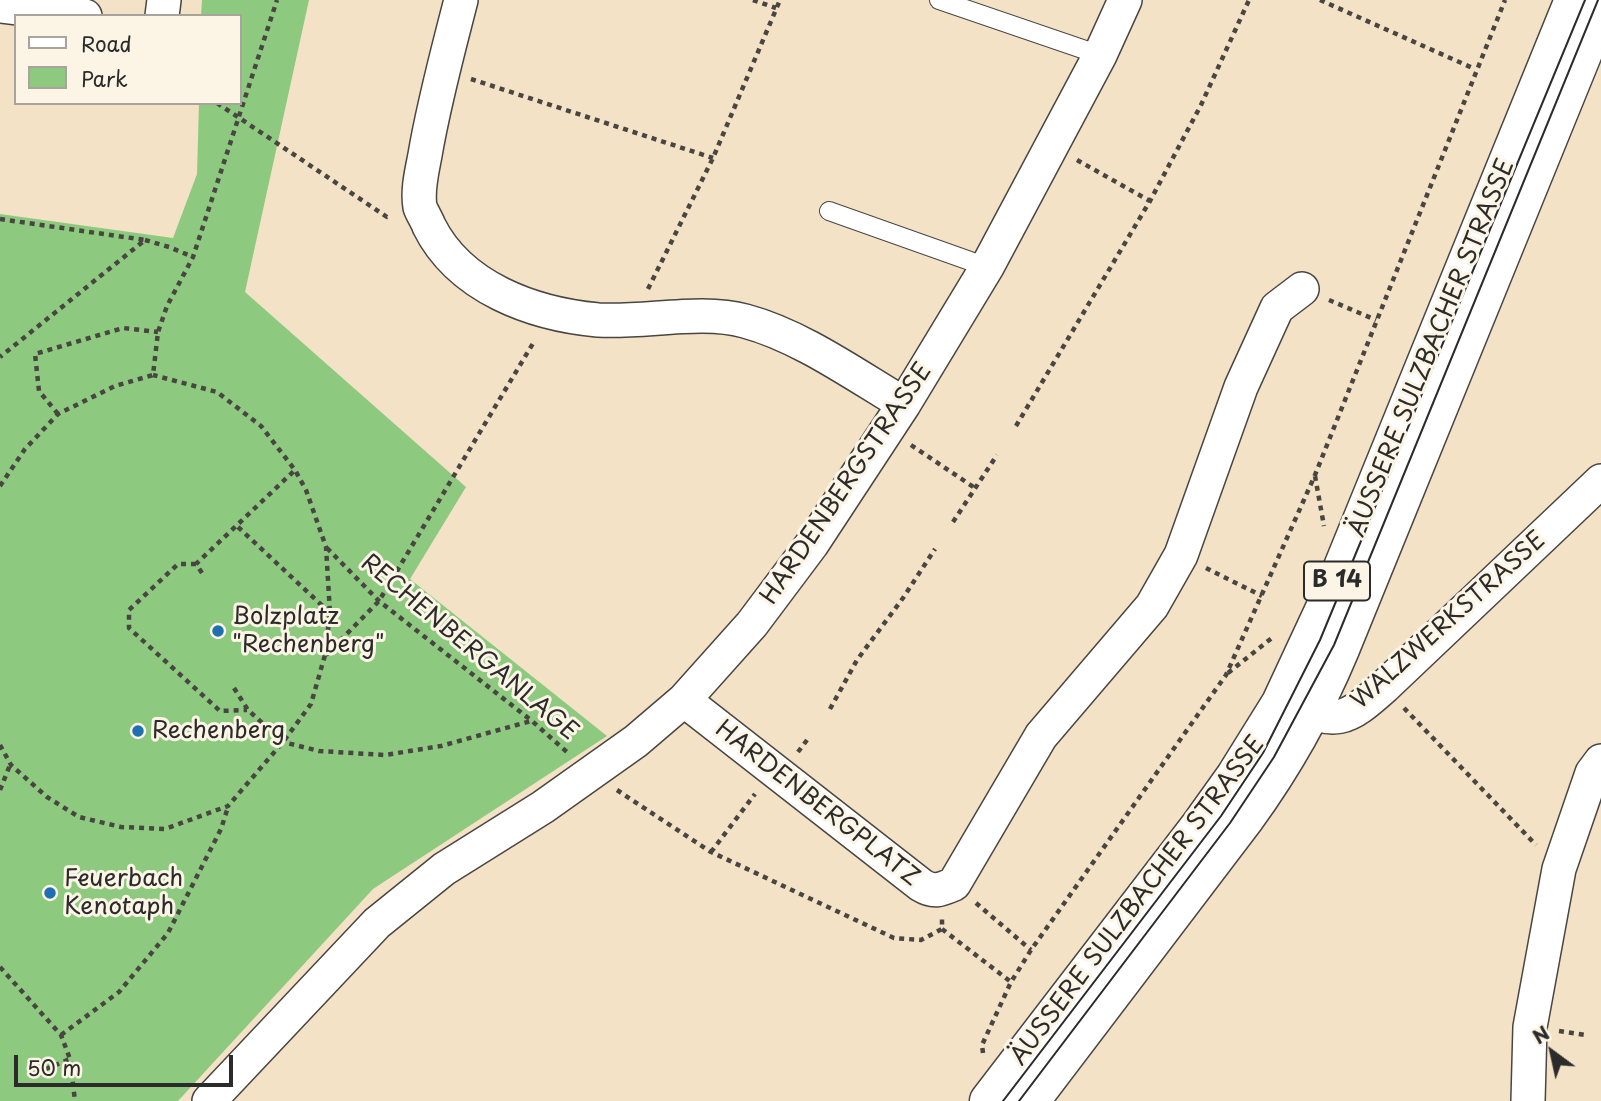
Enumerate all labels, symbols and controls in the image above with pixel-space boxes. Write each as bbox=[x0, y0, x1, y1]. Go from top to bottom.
legend bbox=[14, 14, 242, 105]
text: Road bbox=[81, 27, 132, 59]
text: Park bbox=[81, 62, 128, 94]
street label: ÄUSSERE SULZBACHER STRASSE bbox=[1343, 155, 1521, 541]
street label: HARDENBERGSTRASSE bbox=[755, 358, 939, 610]
street label: WALZWERKSTRASSE bbox=[1346, 526, 1552, 716]
street label: RECHENBERGANLAGE bbox=[355, 549, 583, 747]
road number: B 14 bbox=[1304, 562, 1370, 600]
place label: Bolzplatz "Rechenberg" bbox=[232, 603, 385, 659]
marker: Bolzplatz "Rechenberg" bbox=[210, 623, 226, 639]
street label: HARDENBERGPLATZ bbox=[709, 715, 925, 893]
place label: Rechenberg bbox=[152, 717, 285, 745]
marker: Rechenberg bbox=[130, 723, 146, 739]
street label: ÄUSSERE SULZBACHER STRASSE bbox=[1005, 731, 1271, 1071]
place label: Feuerbach Kenotaph bbox=[64, 865, 183, 921]
marker: Feuerbach Kenotaph bbox=[42, 885, 58, 901]
north arrow bbox=[1517, 1017, 1587, 1087]
text: N bbox=[1527, 1019, 1555, 1050]
scale bar bbox=[18, 1042, 236, 1086]
text: 50 m bbox=[27, 1051, 81, 1083]

